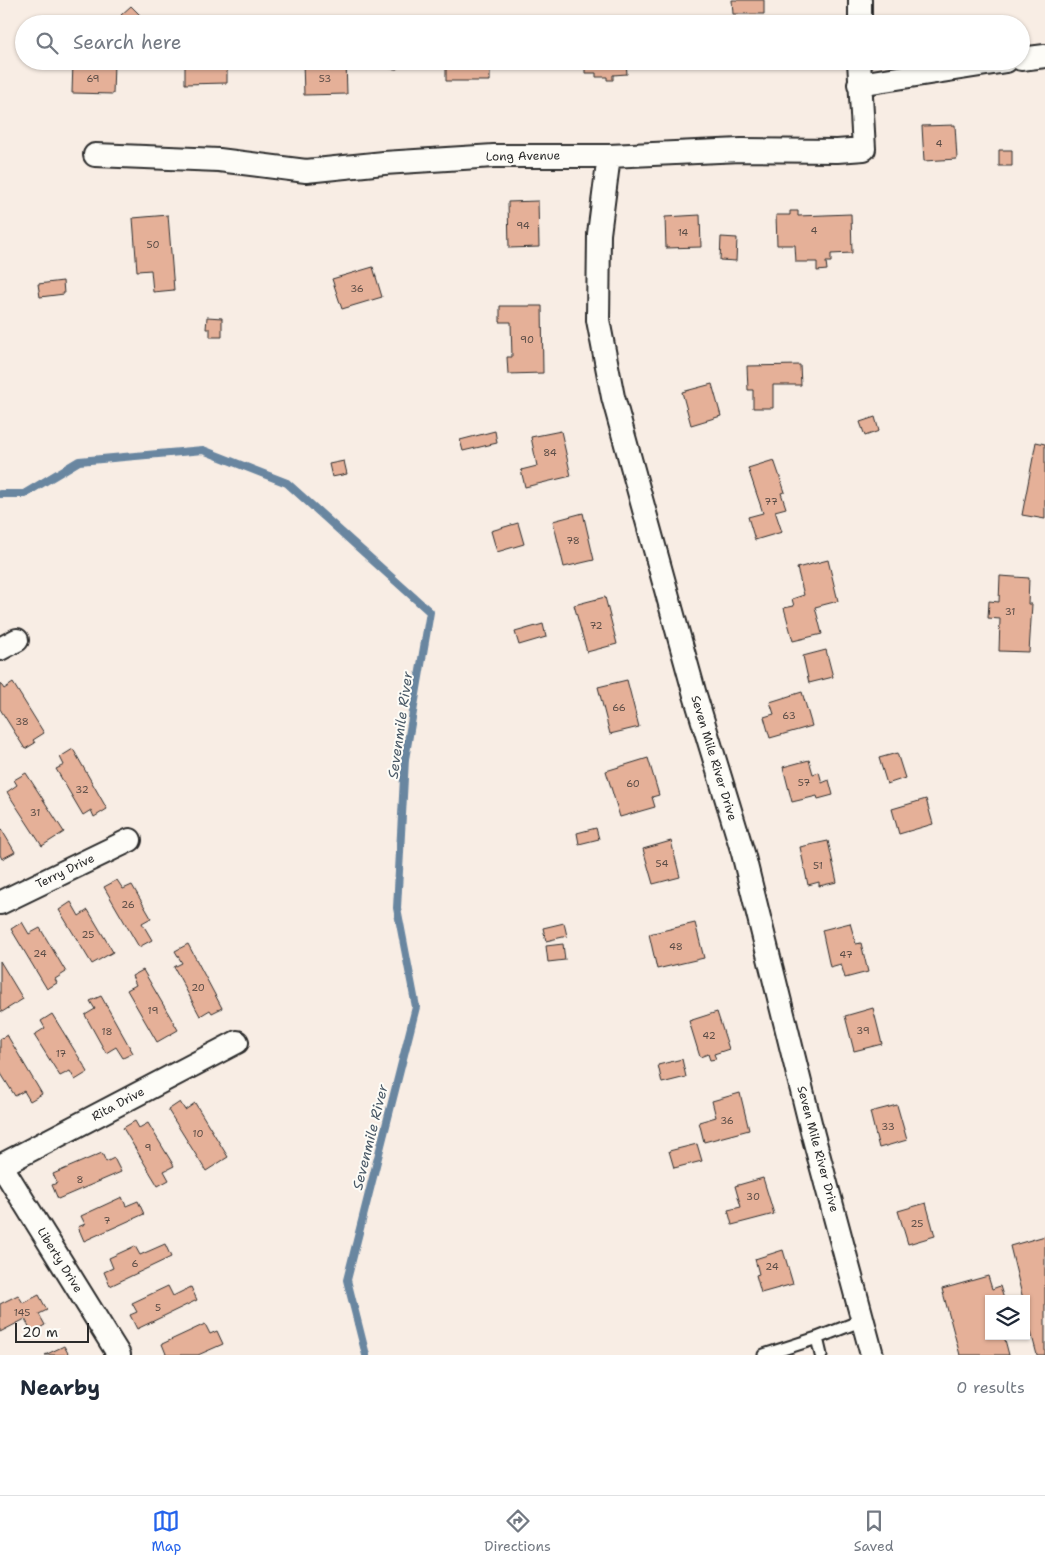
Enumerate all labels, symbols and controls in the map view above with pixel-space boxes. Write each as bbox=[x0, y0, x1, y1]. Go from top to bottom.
search box bbox=[15, 15, 1030, 70]
icon: search bbox=[33, 29, 61, 57]
text: Search here bbox=[73, 30, 182, 55]
house number: 69 bbox=[86, 72, 100, 85]
house number: 53 bbox=[319, 72, 331, 85]
house number: 4 bbox=[936, 137, 943, 150]
street label: Long Avenue bbox=[486, 147, 561, 165]
house number: 94 bbox=[516, 219, 530, 232]
house number: 4 bbox=[811, 224, 818, 237]
house number: 14 bbox=[678, 226, 688, 239]
house number: 50 bbox=[146, 238, 160, 251]
house number: 36 bbox=[350, 282, 364, 295]
house number: 90 bbox=[520, 333, 534, 346]
house number: 84 bbox=[543, 446, 557, 459]
house number: 77 bbox=[764, 495, 778, 508]
house number: 78 bbox=[566, 534, 580, 547]
house number: 31 bbox=[1005, 605, 1015, 618]
house number: 72 bbox=[589, 619, 603, 632]
water label: Sevenmile River bbox=[384, 670, 416, 780]
street label: Seven Mile River Drive bbox=[687, 693, 741, 823]
house number: 66 bbox=[612, 701, 626, 714]
house number: 63 bbox=[782, 709, 796, 722]
house number: 38 bbox=[15, 715, 29, 728]
house number: 57 bbox=[798, 776, 810, 789]
house number: 60 bbox=[626, 777, 640, 790]
house number: 32 bbox=[75, 783, 89, 796]
house number: 31 bbox=[30, 806, 40, 819]
street label: Terry Drive bbox=[33, 850, 97, 892]
house number: 54 bbox=[656, 857, 668, 870]
house number: 51 bbox=[813, 859, 823, 872]
house number: 26 bbox=[121, 898, 135, 911]
house number: 25 bbox=[82, 928, 94, 941]
house number: 48 bbox=[669, 940, 683, 953]
house number: 24 bbox=[33, 947, 47, 960]
house number: 47 bbox=[839, 948, 853, 961]
house number: 20 bbox=[191, 981, 205, 994]
house number: 19 bbox=[148, 1004, 158, 1017]
house number: 39 bbox=[856, 1024, 870, 1037]
house number: 18 bbox=[101, 1025, 113, 1038]
house number: 42 bbox=[702, 1029, 716, 1042]
house number: 17 bbox=[56, 1047, 66, 1060]
water label: Sevenmile River bbox=[348, 1082, 392, 1192]
street label: Rita Drive bbox=[89, 1083, 147, 1125]
street label: Seven Mile River Drive bbox=[793, 1084, 843, 1214]
house number: 36 bbox=[720, 1114, 734, 1127]
house number: 33 bbox=[881, 1120, 895, 1133]
house number: 10 bbox=[193, 1127, 203, 1140]
house number: 9 bbox=[145, 1141, 152, 1154]
house number: 8 bbox=[77, 1173, 84, 1186]
house number: 30 bbox=[746, 1190, 760, 1203]
house number: 7 bbox=[104, 1214, 111, 1227]
house number: 25 bbox=[911, 1217, 923, 1230]
street label: Liberty Drive bbox=[34, 1224, 86, 1296]
house number: 6 bbox=[132, 1257, 139, 1270]
house number: 24 bbox=[765, 1260, 779, 1273]
map controls bbox=[985, 1295, 1030, 1340]
button: layers bbox=[985, 1295, 1030, 1340]
house number: 5 bbox=[155, 1301, 161, 1314]
house number: 145 bbox=[14, 1306, 30, 1319]
scale bar bbox=[15, 1320, 89, 1343]
text: 20 m bbox=[22, 1323, 58, 1341]
text: Nearby bbox=[20, 1374, 100, 1402]
text: 0 results bbox=[956, 1377, 1025, 1398]
tab: Map bbox=[151, 1507, 181, 1555]
tab: Directions bbox=[484, 1507, 551, 1555]
tab: Saved bbox=[854, 1507, 894, 1555]

